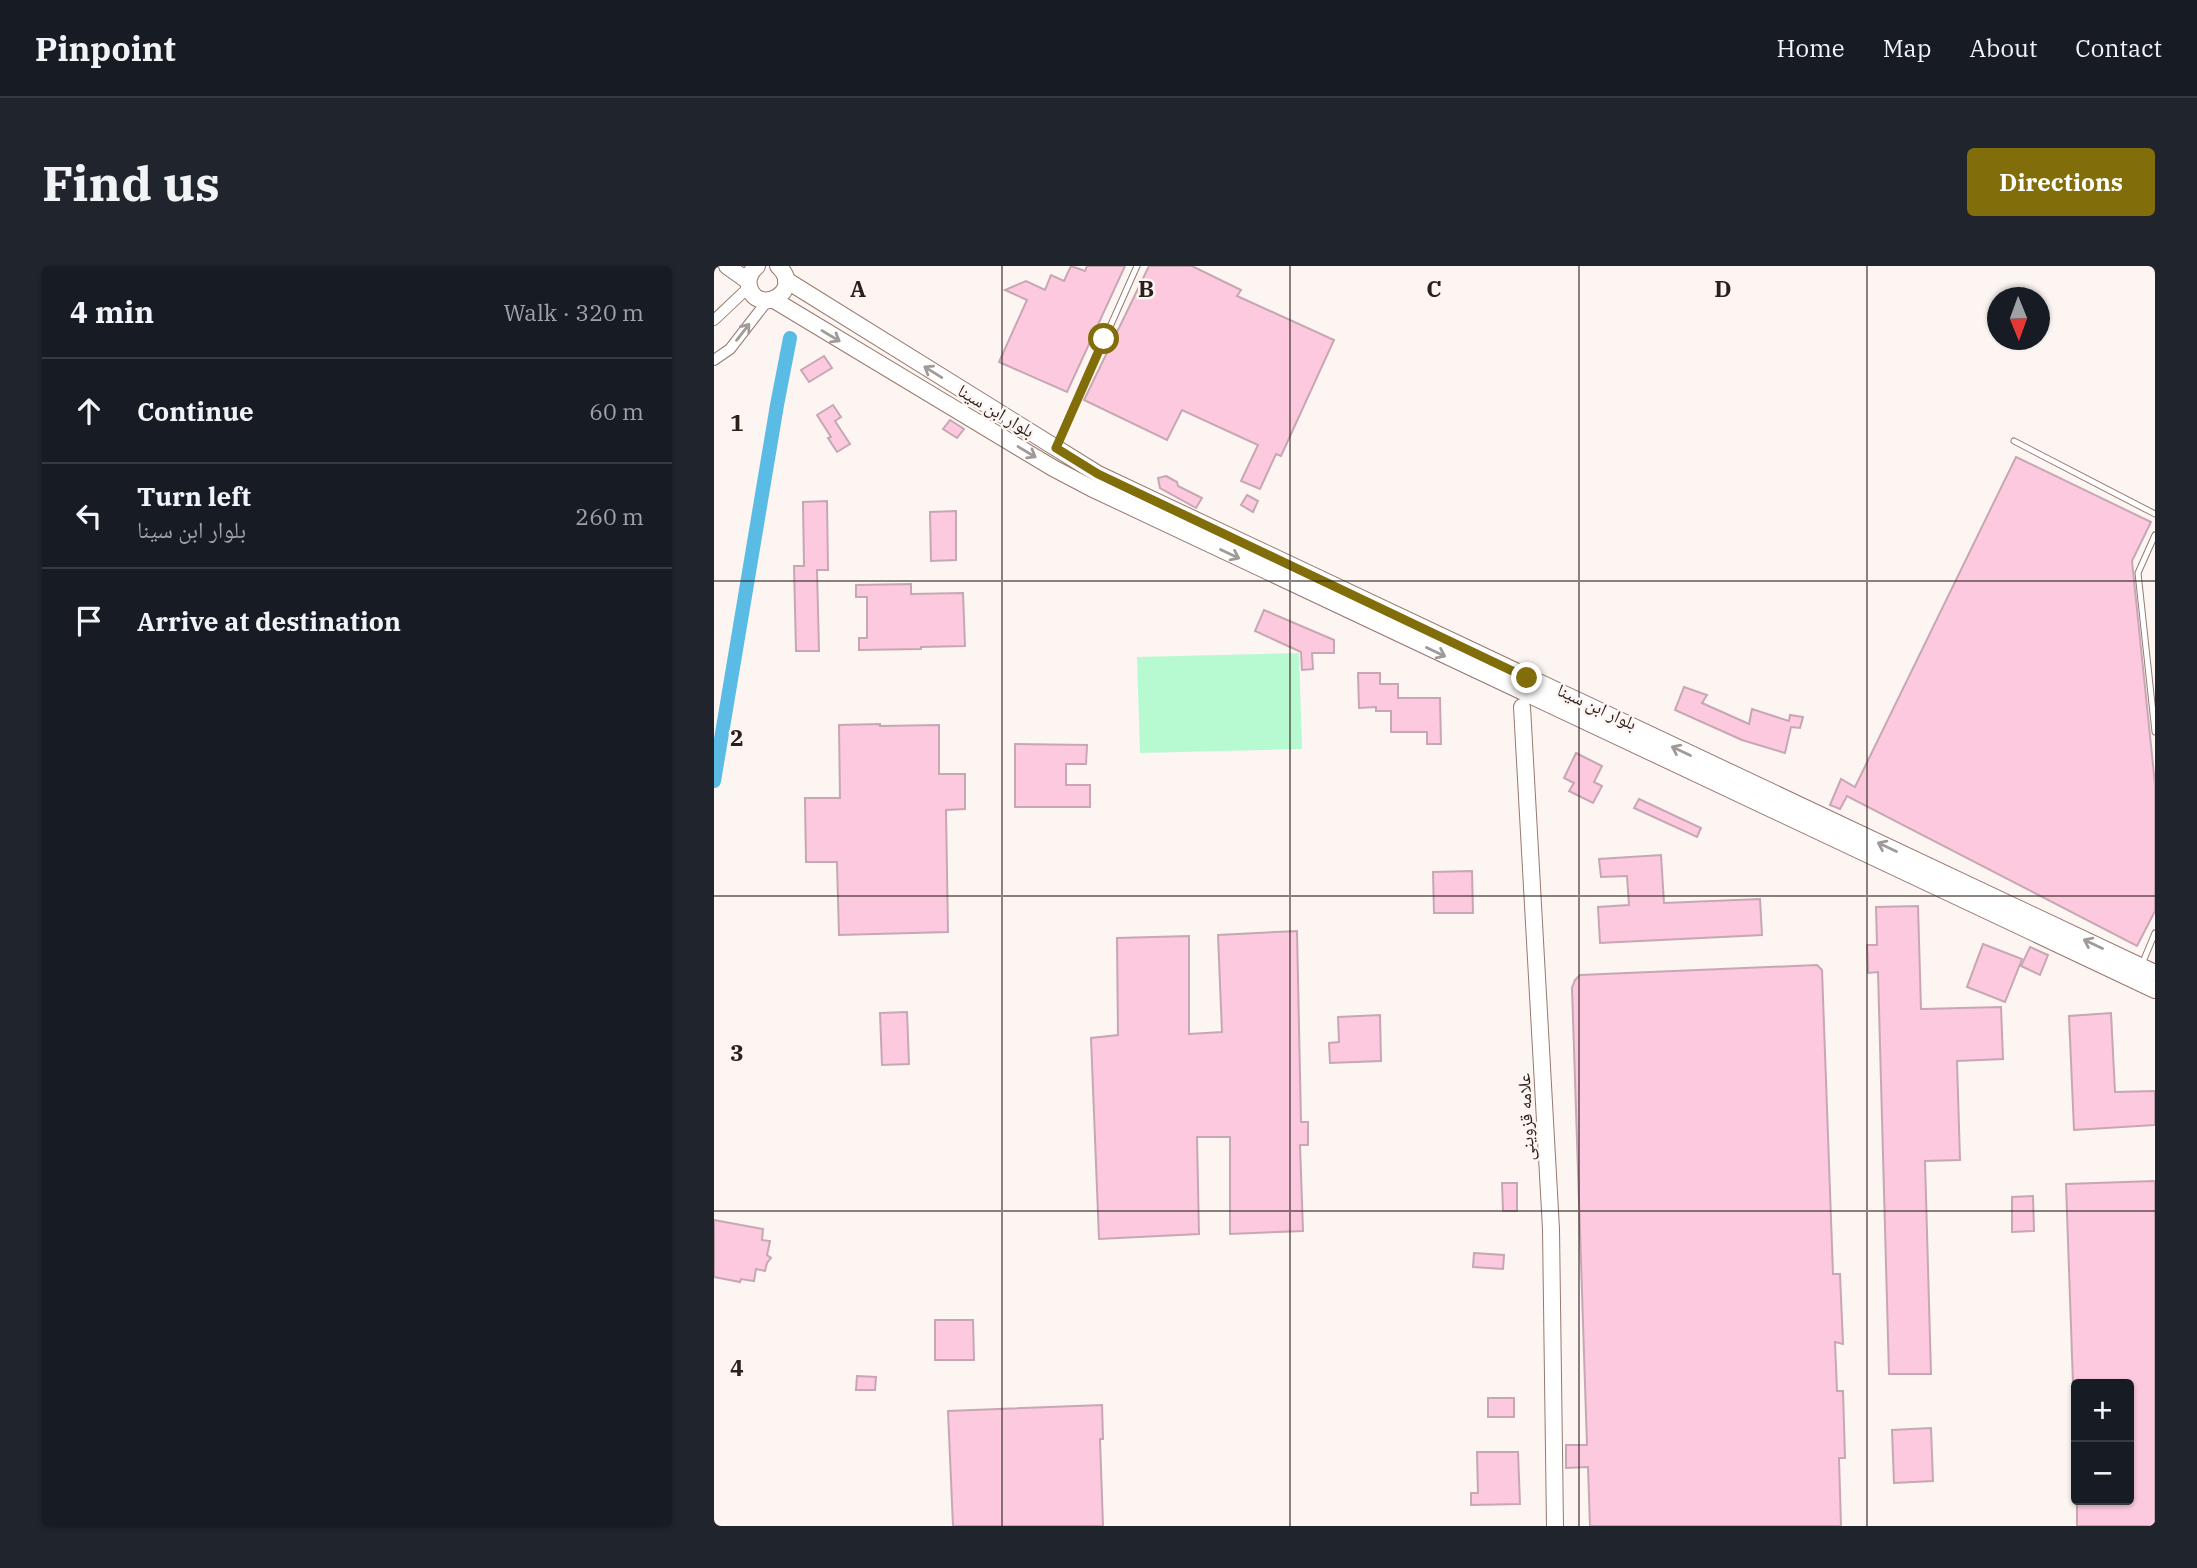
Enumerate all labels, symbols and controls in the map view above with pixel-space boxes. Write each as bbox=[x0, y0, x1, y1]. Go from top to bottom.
text: Pinpoint bbox=[35, 27, 176, 70]
text: Home bbox=[1777, 32, 1845, 64]
text: Map bbox=[1883, 32, 1931, 64]
text: About bbox=[1969, 32, 2037, 64]
text: Contact bbox=[2075, 32, 2162, 64]
button: Directions bbox=[1967, 148, 2155, 216]
text: Find us bbox=[42, 151, 220, 214]
text: A bbox=[850, 273, 866, 303]
text: B bbox=[1138, 273, 1154, 303]
text: C bbox=[1426, 273, 1442, 303]
text: D bbox=[1714, 273, 1732, 303]
north arrow bbox=[1987, 287, 2050, 350]
text: 4 min bbox=[70, 292, 154, 331]
text: Walk · 320 m bbox=[503, 297, 644, 327]
route start bbox=[1088, 323, 1119, 354]
one-way arrow bbox=[736, 324, 751, 342]
one-way arrow bbox=[821, 329, 841, 343]
one-way arrow bbox=[924, 364, 943, 379]
street label: بلوار ابن سینا bbox=[954, 379, 1039, 442]
icon: ahead bbox=[70, 392, 108, 430]
text: Continue bbox=[137, 394, 254, 428]
text: 60 m bbox=[589, 396, 644, 426]
text: 1 bbox=[730, 407, 744, 437]
one-way arrow bbox=[1016, 445, 1036, 459]
text: Turn left bbox=[137, 479, 251, 513]
icon: left bbox=[70, 497, 108, 535]
text: 260 m bbox=[575, 501, 644, 531]
text: بلوار ابن سینا bbox=[137, 514, 246, 544]
one-way arrow bbox=[1219, 548, 1240, 561]
icon: arrive bbox=[70, 602, 108, 640]
text: Arrive at destination bbox=[137, 604, 401, 638]
one-way arrow bbox=[1425, 645, 1446, 659]
route end bbox=[1511, 662, 1542, 693]
street label: بلوار ابن سینا bbox=[1554, 678, 1641, 735]
text: 2 bbox=[730, 722, 744, 752]
one-way arrow bbox=[1671, 743, 1692, 756]
one-way arrow bbox=[1877, 840, 1898, 854]
one-way arrow bbox=[2083, 937, 2104, 950]
text: 3 bbox=[730, 1037, 744, 1067]
street label: علامه قزوینی bbox=[1512, 1073, 1539, 1161]
text: 4 bbox=[730, 1352, 744, 1382]
map controls bbox=[2071, 1379, 2134, 1505]
button: + bbox=[2071, 1379, 2134, 1442]
button: − bbox=[2071, 1442, 2134, 1505]

